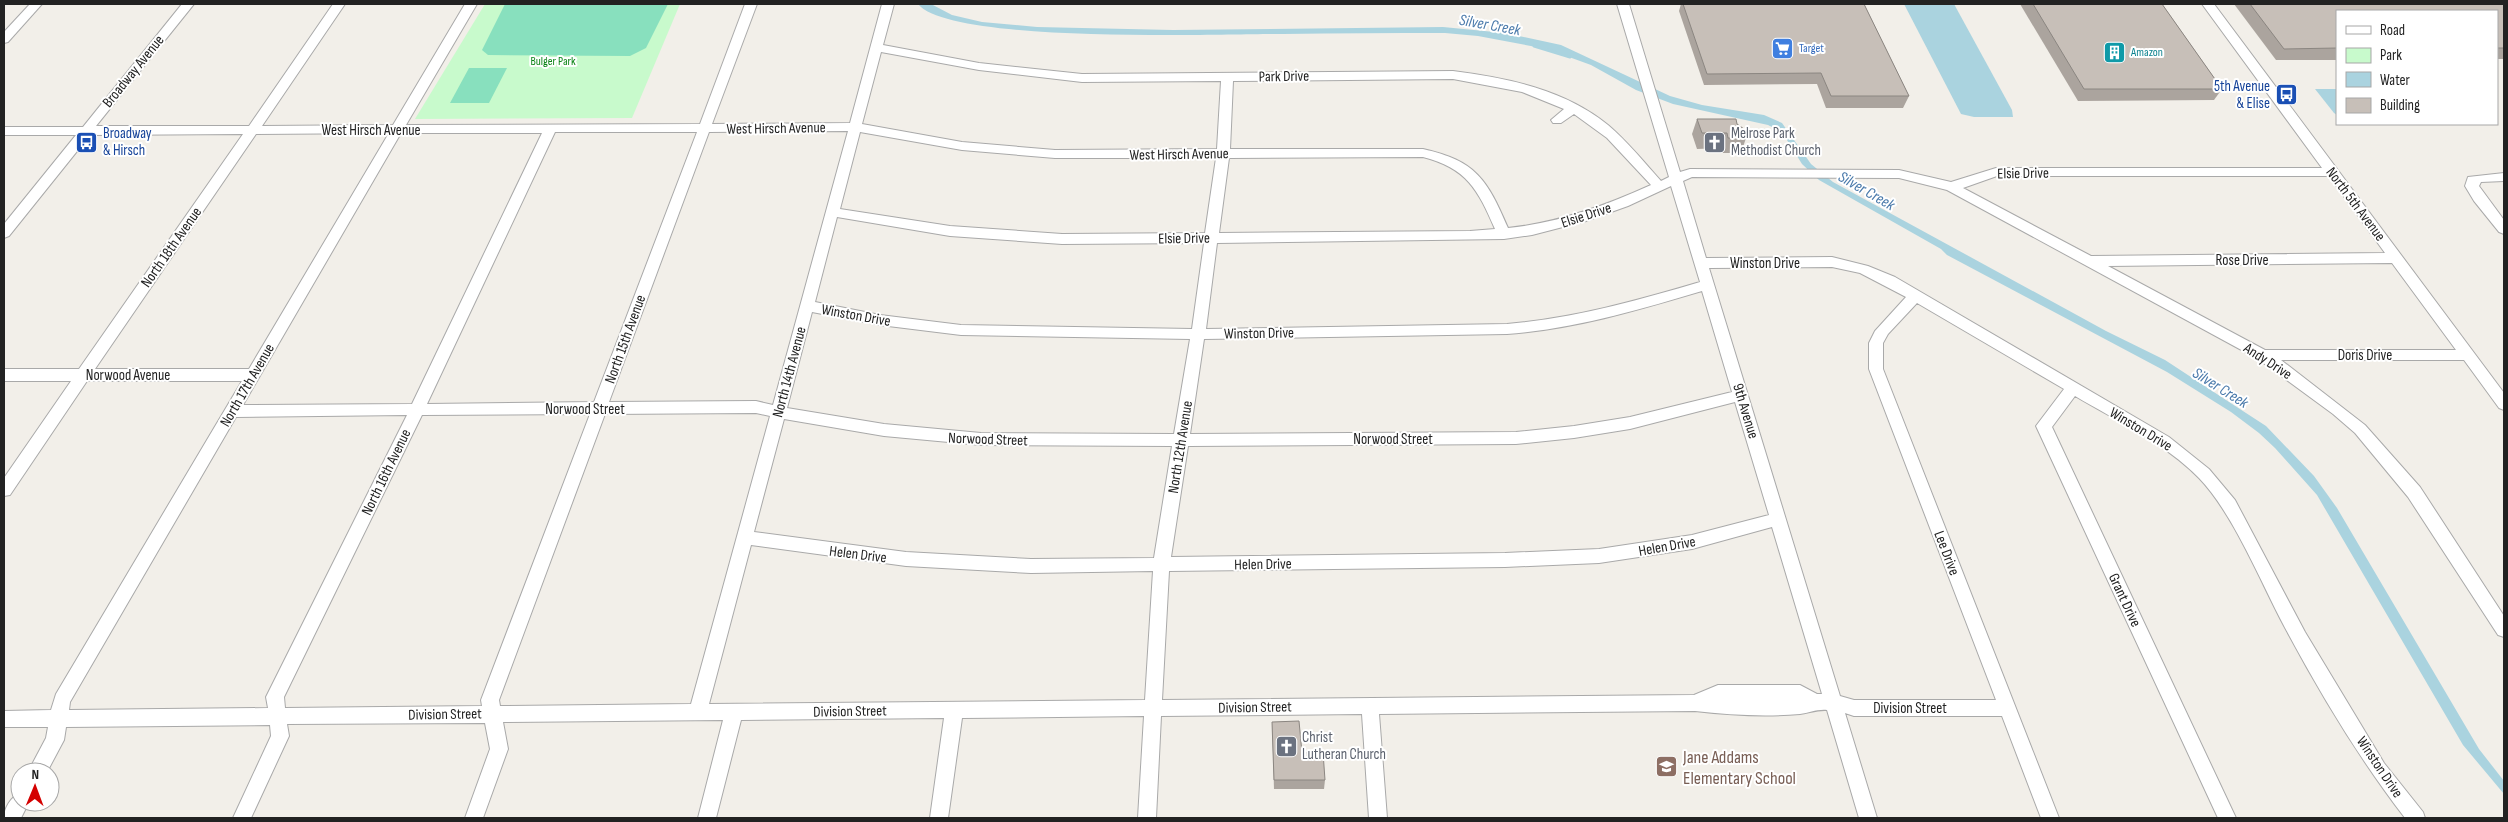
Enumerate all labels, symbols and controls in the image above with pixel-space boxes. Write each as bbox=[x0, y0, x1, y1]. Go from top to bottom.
legend bbox=[2336, 10, 2498, 125]
water label: Silver Creek bbox=[1458, 11, 1523, 40]
text: Road bbox=[2380, 21, 2405, 40]
street label: Broadway Avenue bbox=[98, 31, 168, 111]
supermarket icon: Target bbox=[1771, 36, 1795, 60]
building icon: Amazon bbox=[2103, 40, 2127, 64]
place label: Target bbox=[1799, 41, 1824, 56]
place label: Amazon bbox=[2130, 45, 2163, 60]
text: Park bbox=[2380, 46, 2402, 65]
park label: Bulger Park bbox=[530, 54, 576, 69]
street label: Park Drive bbox=[1259, 67, 1309, 86]
text: Water bbox=[2380, 71, 2411, 90]
place label: 5th Avenue & Elise bbox=[2214, 77, 2270, 113]
bus stop icon: 5th Avenue & Elise bbox=[2274, 83, 2298, 107]
text: Building bbox=[2380, 96, 2420, 115]
street label: West Hirsch Avenue bbox=[726, 118, 826, 139]
street label: West Hirsch Avenue bbox=[321, 121, 421, 140]
place label: Broadway & Hirsch bbox=[103, 124, 152, 160]
place label: Melrose Park Methodist Church bbox=[1731, 124, 1821, 160]
bus stop icon: Broadway & Hirsch bbox=[75, 130, 99, 154]
church icon: Melrose Park Methodist Church bbox=[1703, 130, 1727, 154]
street label: West Hirsch Avenue bbox=[1129, 144, 1229, 165]
street label: Elsie Drive bbox=[1997, 164, 2049, 183]
street label: North 5th Avenue bbox=[2322, 164, 2390, 245]
water label: Silver Creek bbox=[1835, 168, 1899, 216]
street label: Elsie Drive bbox=[1559, 198, 1614, 233]
street label: North 18th Avenue bbox=[137, 203, 206, 291]
street label: Elsie Drive bbox=[1158, 229, 1210, 248]
street label: Rose Drive bbox=[2216, 251, 2268, 270]
street label: Winston Drive bbox=[1730, 254, 1800, 273]
street label: North 15th Avenue bbox=[601, 292, 650, 386]
street label: Winston Drive bbox=[820, 300, 892, 331]
street label: Winston Drive bbox=[1224, 323, 1294, 344]
street label: North 14th Avenue bbox=[768, 325, 811, 420]
street label: Andy Drive bbox=[2239, 338, 2295, 384]
street label: North 17th Avenue bbox=[216, 340, 279, 430]
street label: Doris Drive bbox=[2338, 346, 2392, 365]
water label: Silver Creek bbox=[2189, 364, 2252, 413]
street label: Norwood Avenue bbox=[86, 366, 170, 385]
street label: 9th Avenue bbox=[1728, 381, 1763, 441]
street label: North 12th Avenue bbox=[1164, 399, 1197, 495]
street label: Norwood Street bbox=[545, 400, 625, 419]
street label: Winston Drive bbox=[2106, 403, 2176, 456]
street label: North 16th Avenue bbox=[357, 426, 416, 518]
street label: Norwood Street bbox=[948, 429, 1028, 450]
street label: Norwood Street bbox=[1353, 430, 1433, 449]
street label: Lee Drive bbox=[1929, 528, 1964, 578]
street label: Helen Drive bbox=[1637, 532, 1697, 561]
street label: Helen Drive bbox=[828, 542, 888, 567]
street label: Helen Drive bbox=[1234, 554, 1292, 574]
street label: Grant Drive bbox=[2104, 570, 2145, 630]
street label: Division Street bbox=[1218, 697, 1292, 718]
street label: Division Street bbox=[1873, 699, 1947, 718]
street label: Division Street bbox=[813, 701, 887, 722]
street label: Division Street bbox=[408, 704, 482, 725]
place label: Christ Lutheran Church bbox=[1302, 728, 1386, 764]
street label: Winston Drive bbox=[2352, 733, 2407, 802]
church icon: Christ Lutheran Church bbox=[1274, 734, 1298, 758]
place label: Jane Addams Elementary School bbox=[1682, 747, 1796, 789]
school or university icon: Jane Addams Elementary School bbox=[1655, 755, 1679, 779]
north arrow bbox=[10, 762, 60, 812]
text: N bbox=[31, 766, 39, 783]

